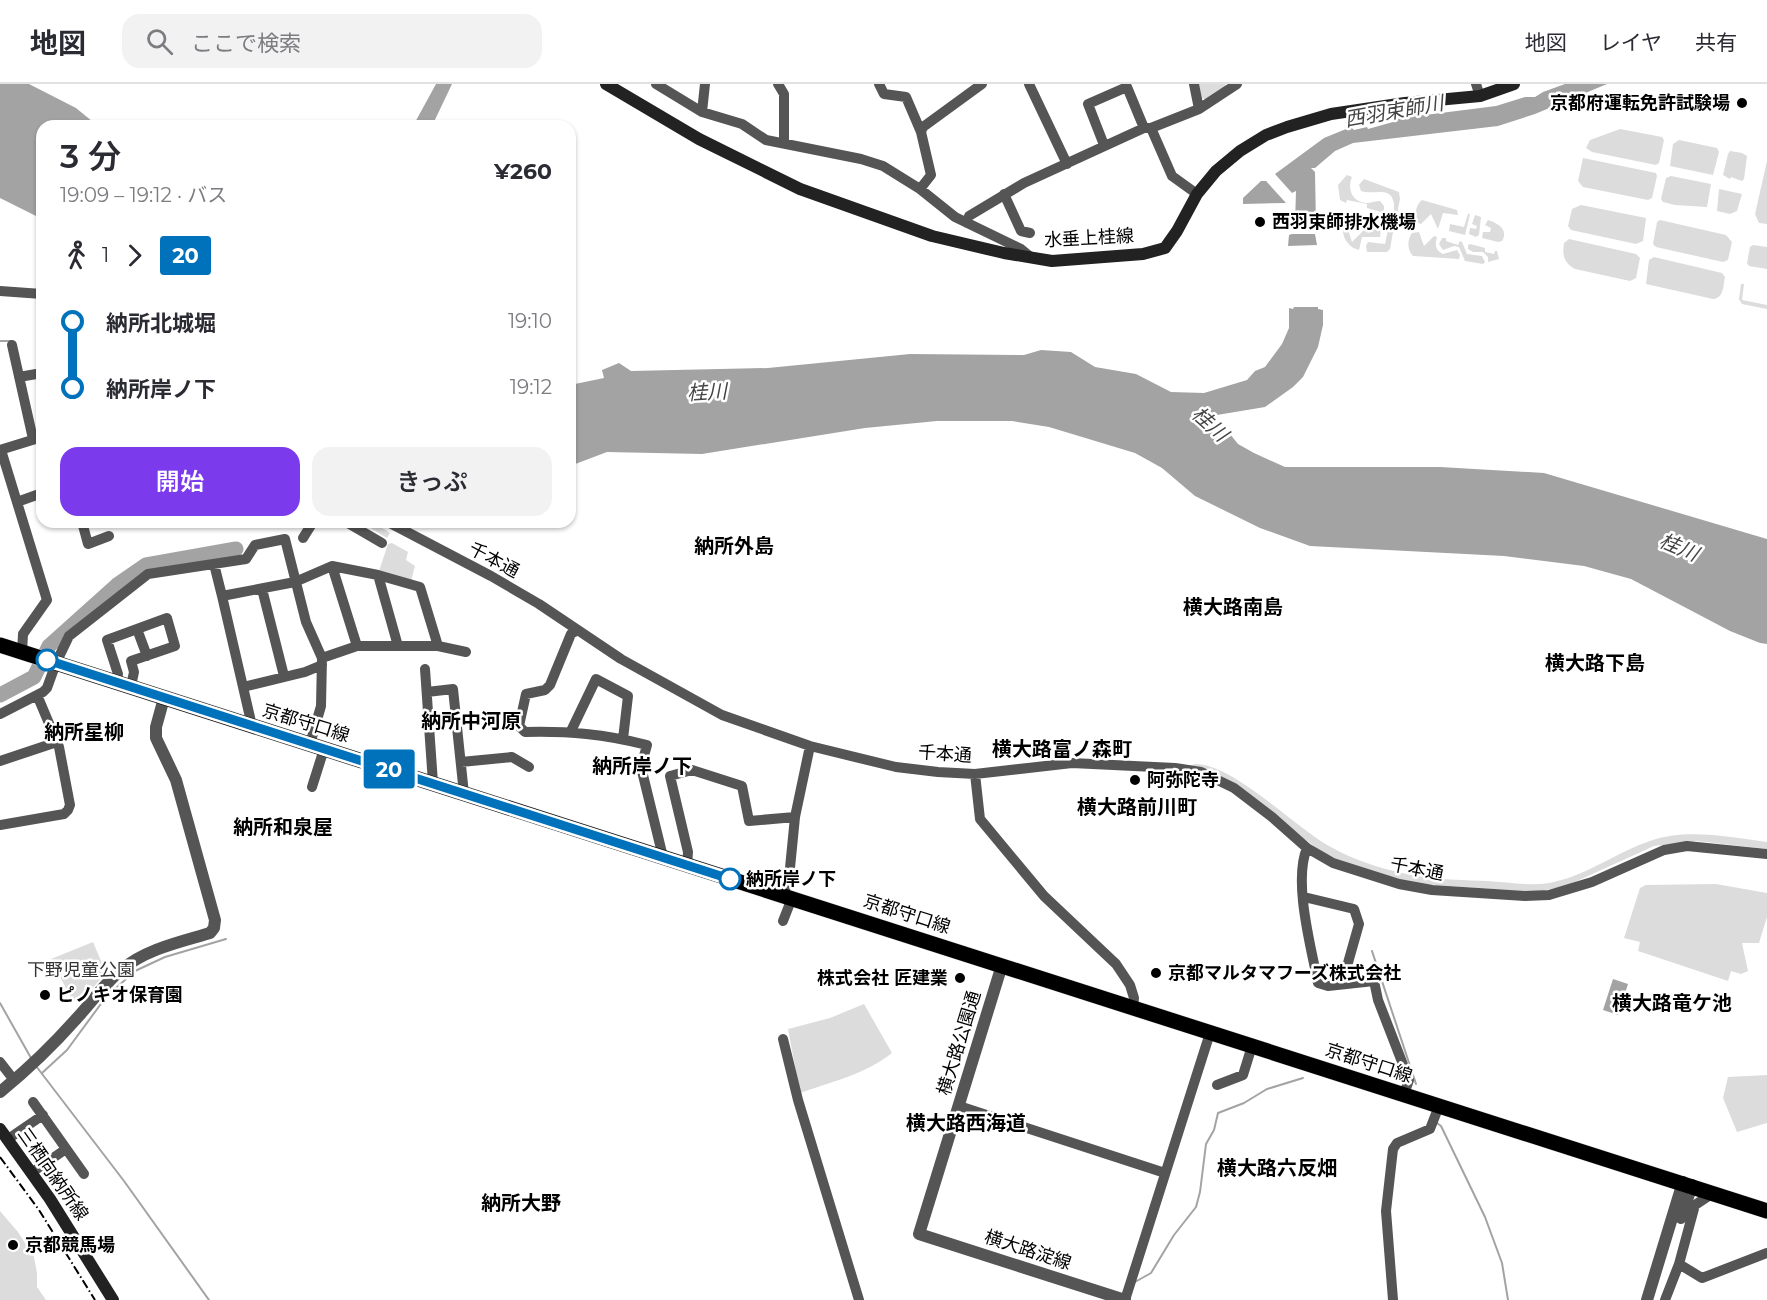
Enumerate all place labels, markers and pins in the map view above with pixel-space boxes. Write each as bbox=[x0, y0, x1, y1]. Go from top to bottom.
place label: 京都府運転免許試験場 bbox=[1550, 92, 1730, 114]
marker: 京都府運転免許試験場 bbox=[1735, 96, 1749, 110]
place label: 西羽束師排水機場 bbox=[1272, 211, 1416, 233]
marker: 西羽束師排水機場 bbox=[1253, 215, 1267, 229]
unlabelled marker bbox=[36, 649, 58, 671]
place label: 阿弥陀寺 bbox=[1147, 769, 1219, 791]
marker: 阿弥陀寺 bbox=[1128, 773, 1142, 787]
marker: 納所岸ノ下 bbox=[719, 868, 741, 890]
place label: 納所岸ノ下 bbox=[746, 868, 836, 890]
place label: 京都マルタマフーズ株式会社 bbox=[1168, 962, 1401, 984]
marker: 京都マルタマフーズ株式会社 bbox=[1149, 966, 1163, 980]
place label: 株式会社 匠建業 bbox=[817, 967, 948, 989]
marker: 株式会社 匠建業 bbox=[953, 971, 967, 985]
place label: ピノキオ保育園 bbox=[57, 984, 183, 1006]
marker: ピノキオ保育園 bbox=[38, 988, 52, 1002]
place label: 京都競馬場 bbox=[25, 1234, 115, 1256]
marker: 京都競馬場 bbox=[6, 1238, 20, 1252]

